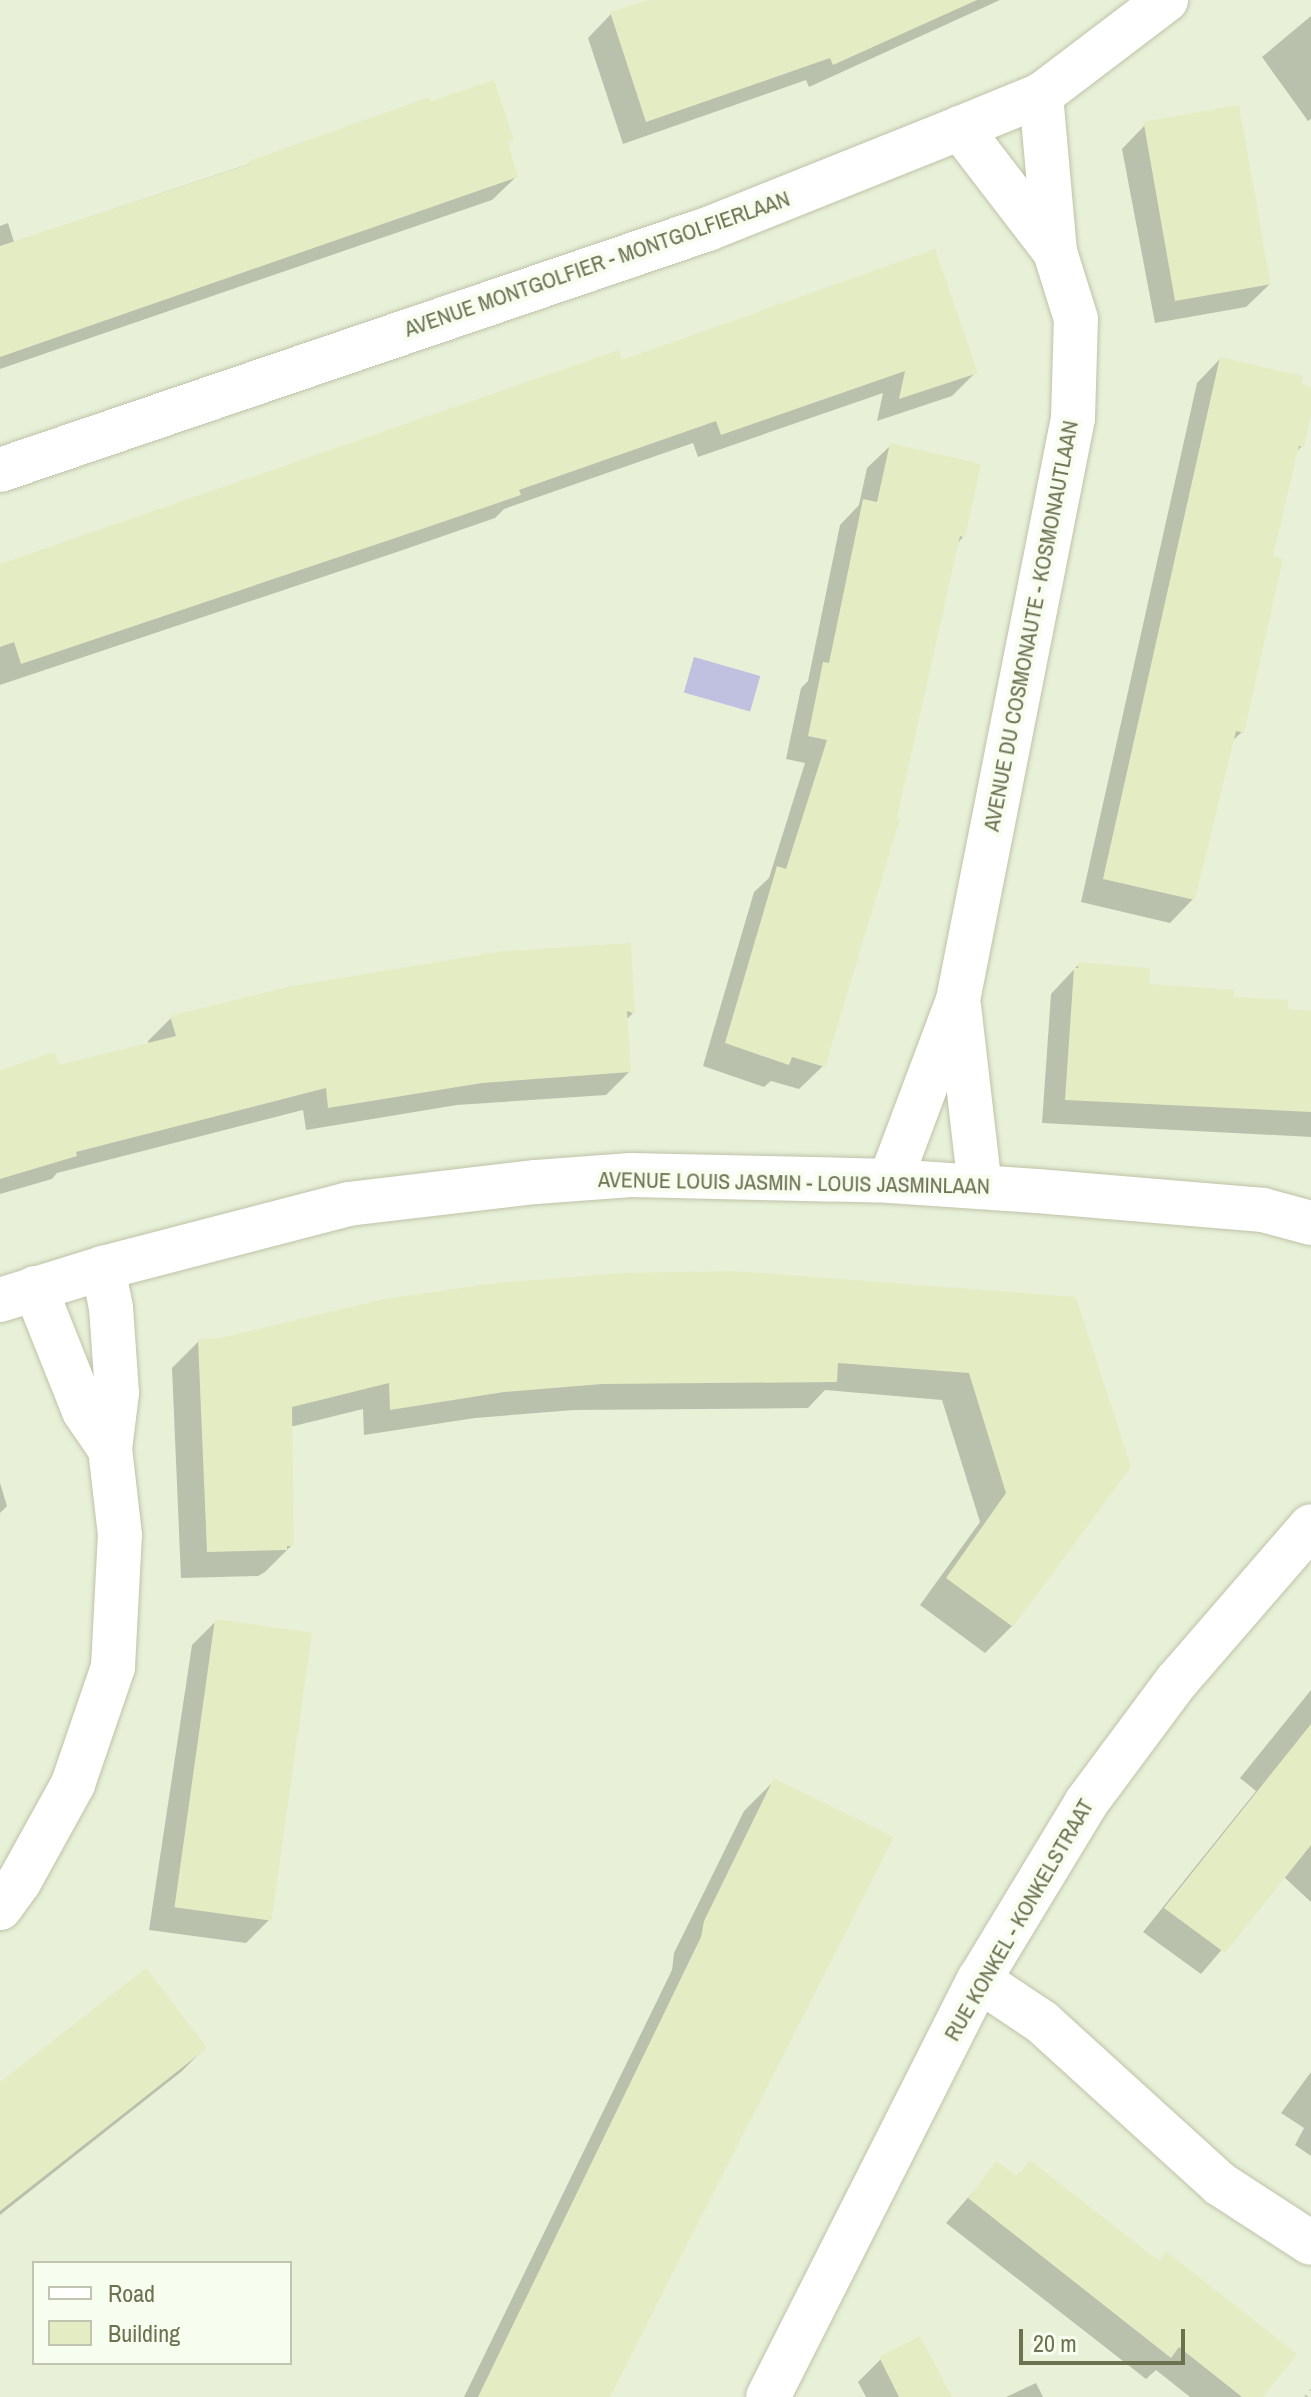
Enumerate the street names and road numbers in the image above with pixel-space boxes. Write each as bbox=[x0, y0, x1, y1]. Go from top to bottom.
street label: AVENUE MONTGOLFIER - MONTGOLFIERLAAN bbox=[401, 185, 793, 343]
street label: AVENUE DU COSMONAUTE - KOSMONAUTLAAN bbox=[978, 418, 1084, 834]
street label: AVENUE LOUIS JASMIN - LOUIS JASMINLAAN bbox=[598, 1166, 990, 1200]
street label: RUE KONKEL - KONKELSTRAAT bbox=[939, 1794, 1099, 2046]

